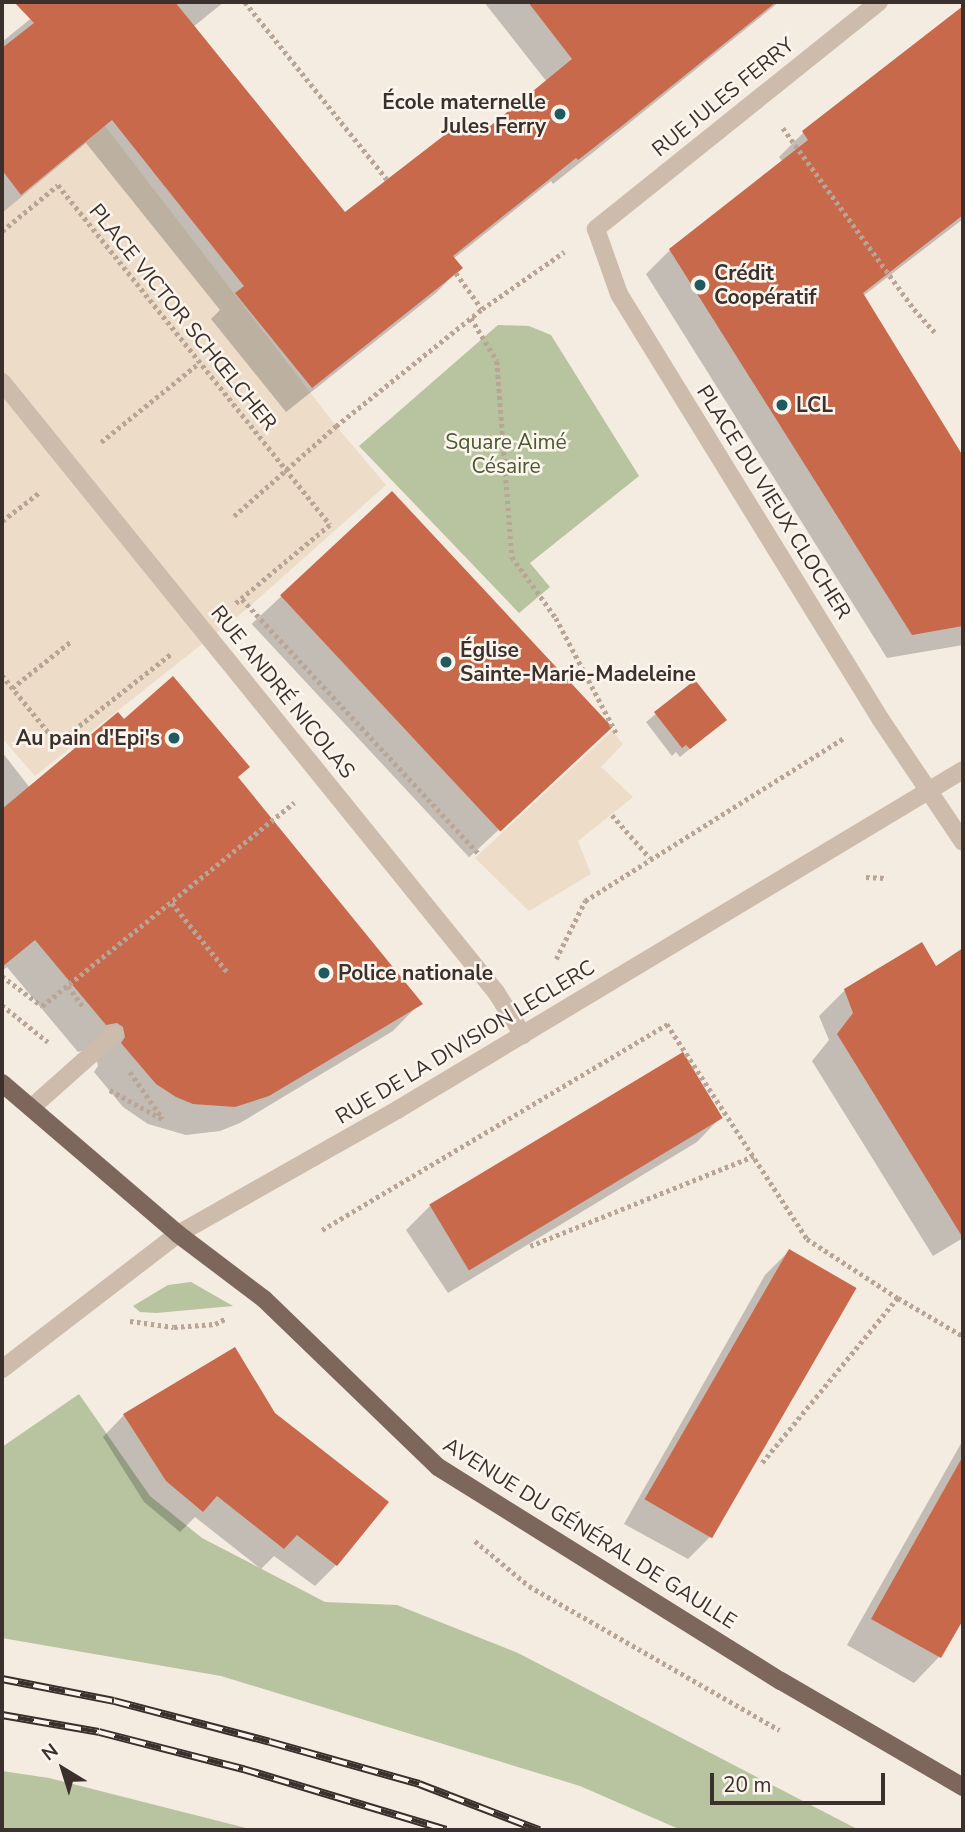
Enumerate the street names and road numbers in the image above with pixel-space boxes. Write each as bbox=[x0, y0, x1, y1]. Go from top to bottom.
street label: RUE JULES FERRY bbox=[647, 32, 799, 162]
street label: PLACE VICTOR SCHŒLCHER bbox=[84, 199, 282, 435]
street label: PLACE DU VIEUX CLOCHER bbox=[692, 380, 856, 624]
street label: RUE ANDRÉ NICOLAS bbox=[206, 601, 360, 783]
street label: RUE DE LA DIVISION LECLERC bbox=[331, 955, 599, 1129]
street label: AVENUE DU GÉNÉRAL DE GAULLE bbox=[439, 1432, 741, 1634]

